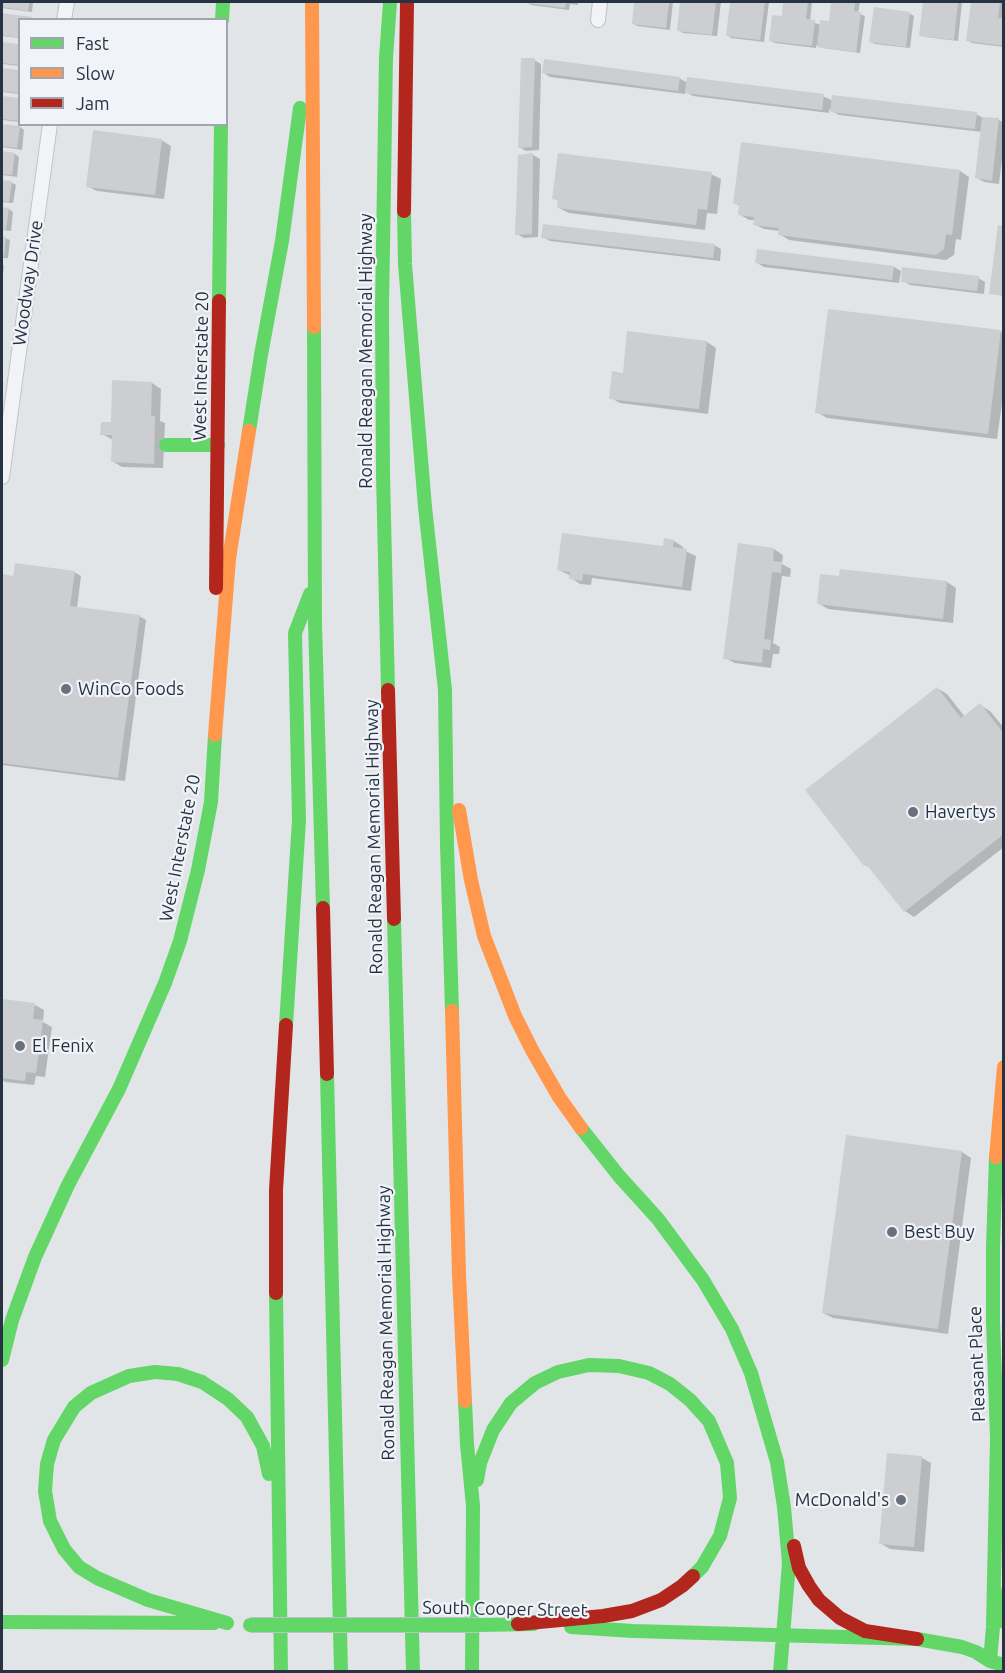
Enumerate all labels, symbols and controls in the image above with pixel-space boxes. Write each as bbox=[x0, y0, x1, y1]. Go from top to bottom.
legend bbox=[18, 18, 228, 126]
text: Fast bbox=[76, 33, 109, 53]
text: Slow bbox=[76, 63, 115, 83]
text: Jam bbox=[76, 93, 110, 113]
street label: Ronald Reagan Memorial Highway bbox=[355, 213, 377, 489]
street label: Woodway Drive bbox=[9, 219, 47, 347]
street label: West Interstate 20 bbox=[189, 291, 213, 441]
place label: WinCo Foods bbox=[78, 678, 184, 700]
marker: WinCo Foods bbox=[59, 682, 73, 696]
street label: Ronald Reagan Memorial Highway bbox=[361, 699, 387, 975]
street label: West Interstate 20 bbox=[155, 773, 205, 923]
place label: Havertys bbox=[925, 801, 996, 823]
marker: Havertys bbox=[906, 805, 920, 819]
place label: El Fenix bbox=[32, 1035, 94, 1057]
marker: El Fenix bbox=[13, 1039, 27, 1053]
street label: Ronald Reagan Memorial Highway bbox=[373, 1185, 399, 1461]
place label: Best Buy bbox=[904, 1221, 975, 1243]
marker: Best Buy bbox=[885, 1225, 899, 1239]
street label: Pleasant Place bbox=[964, 1306, 990, 1422]
place label: McDonald's bbox=[795, 1489, 889, 1511]
marker: McDonald's bbox=[894, 1493, 908, 1507]
street label: South Cooper Street bbox=[422, 1597, 588, 1621]

